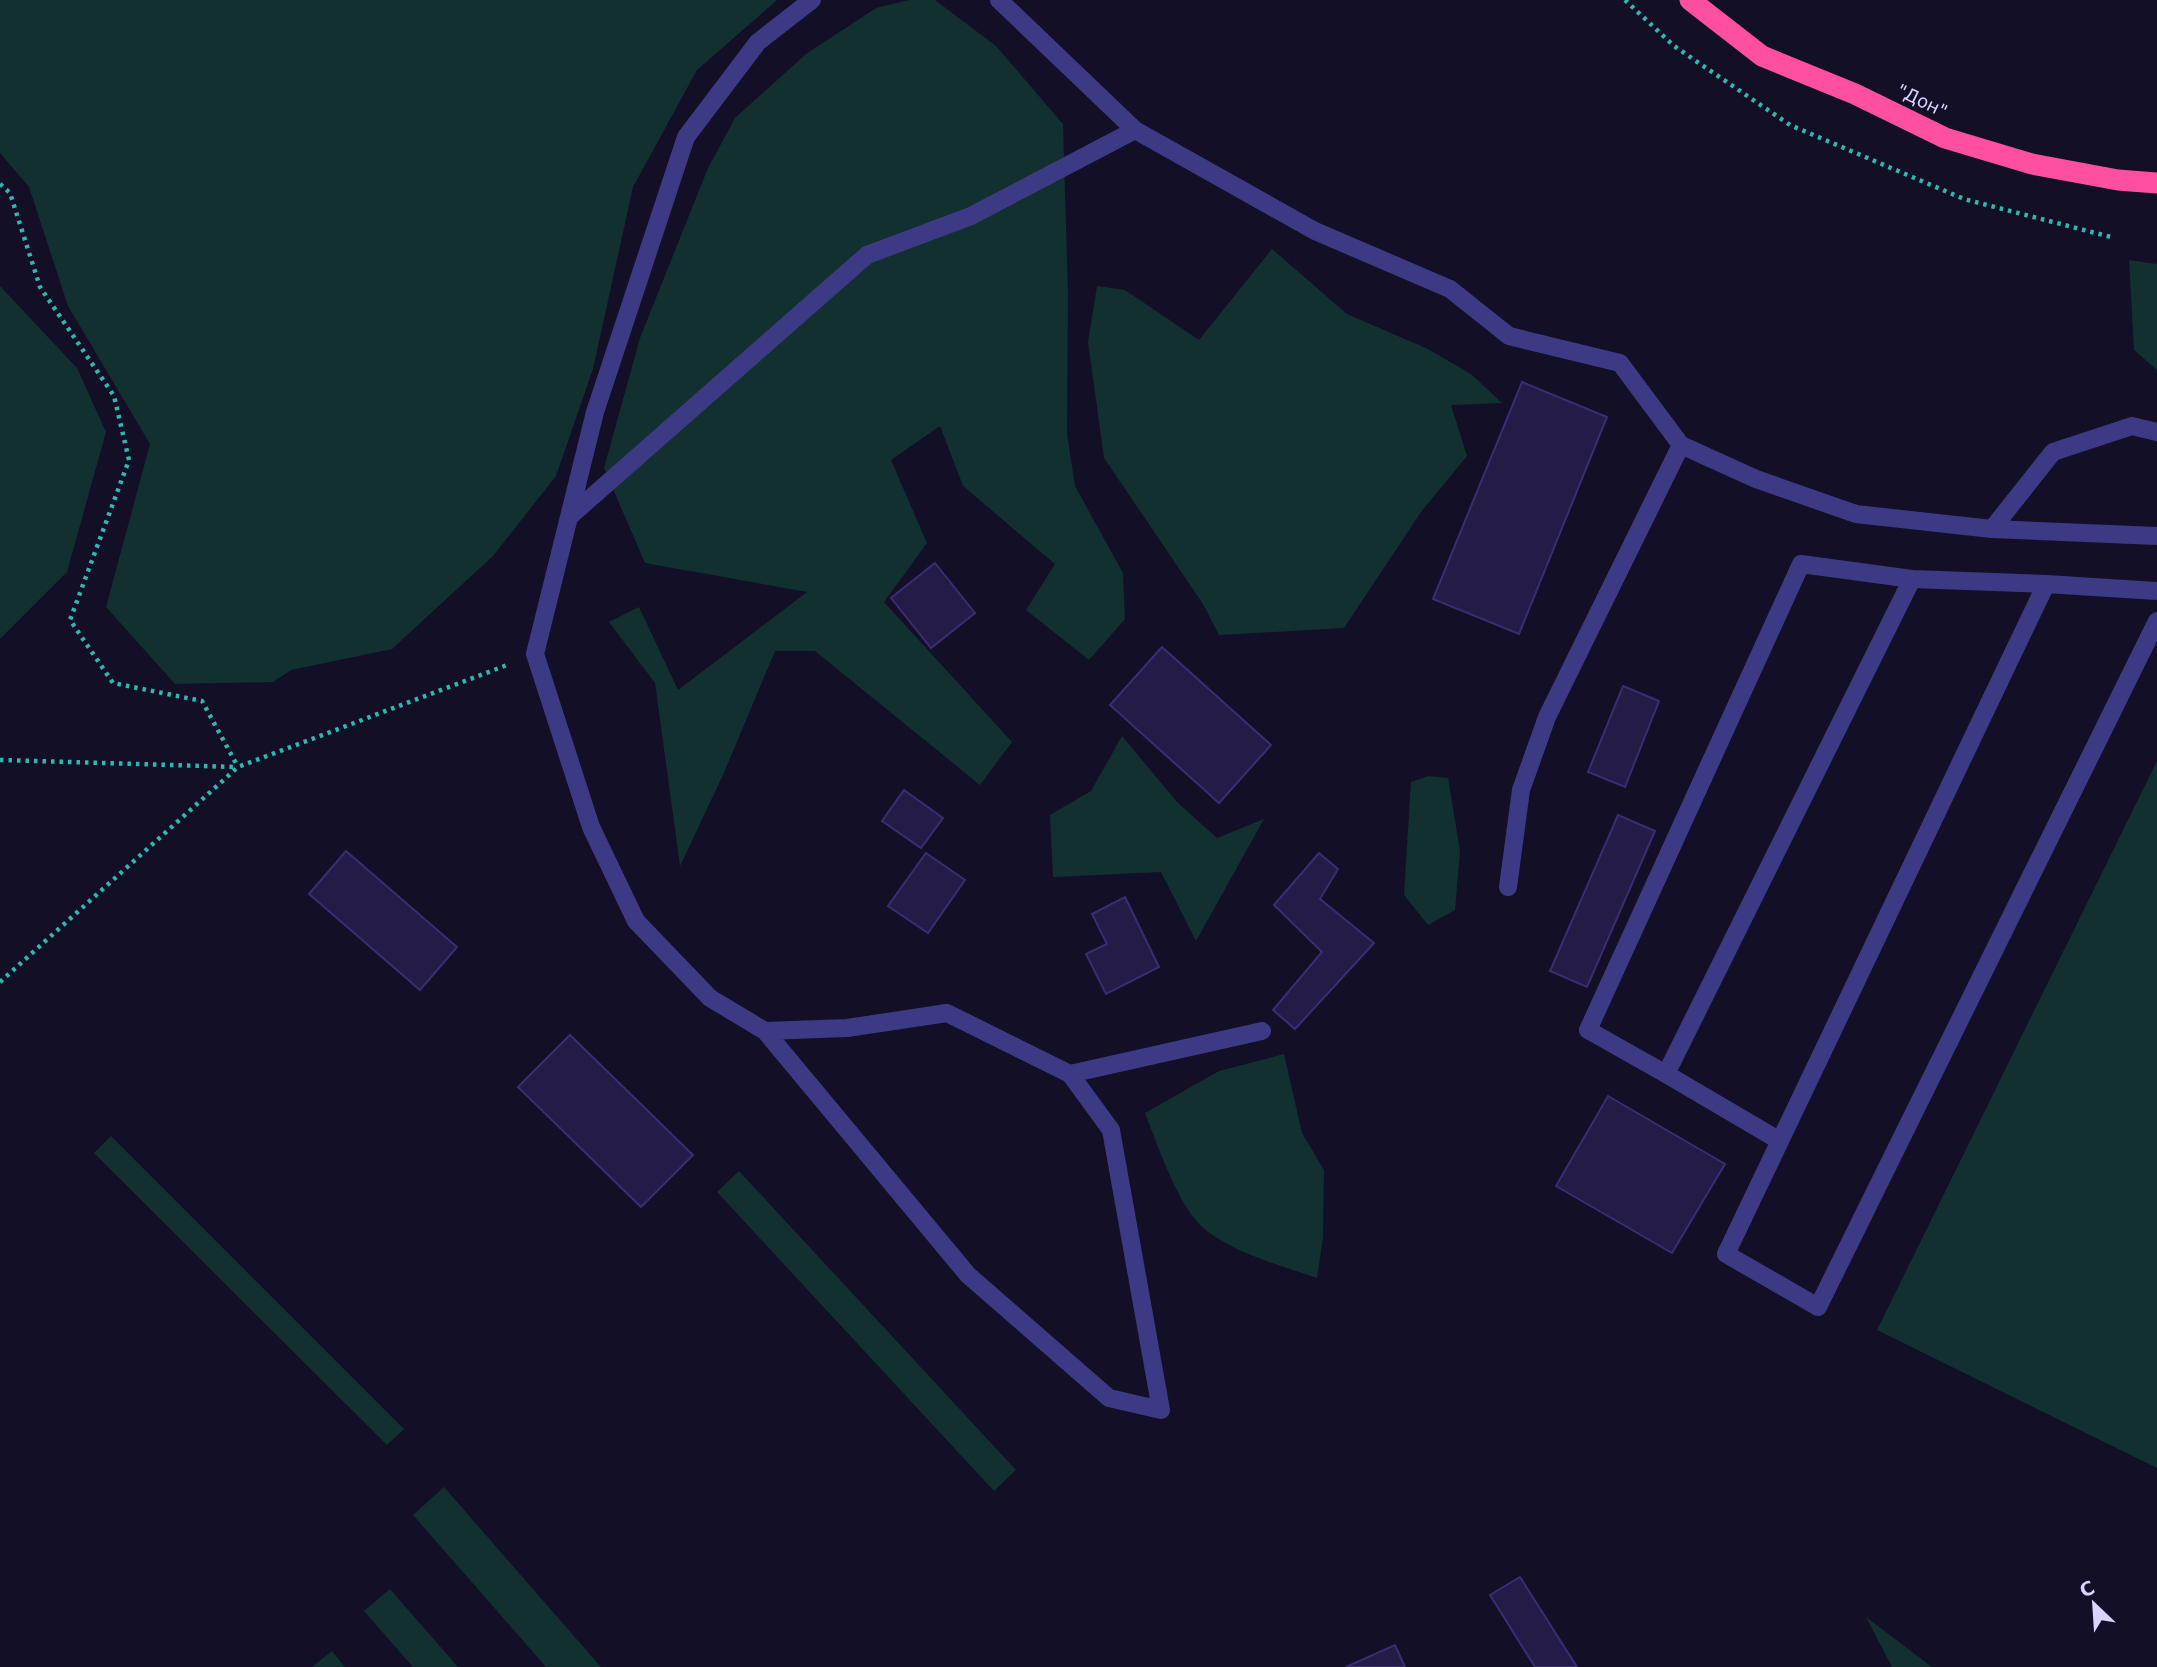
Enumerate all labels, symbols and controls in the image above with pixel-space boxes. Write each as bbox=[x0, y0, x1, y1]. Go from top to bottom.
street label: "Дон" bbox=[1894, 79, 1951, 122]
north arrow bbox=[2059, 1569, 2129, 1639]
text: С bbox=[2076, 1576, 2098, 1602]

